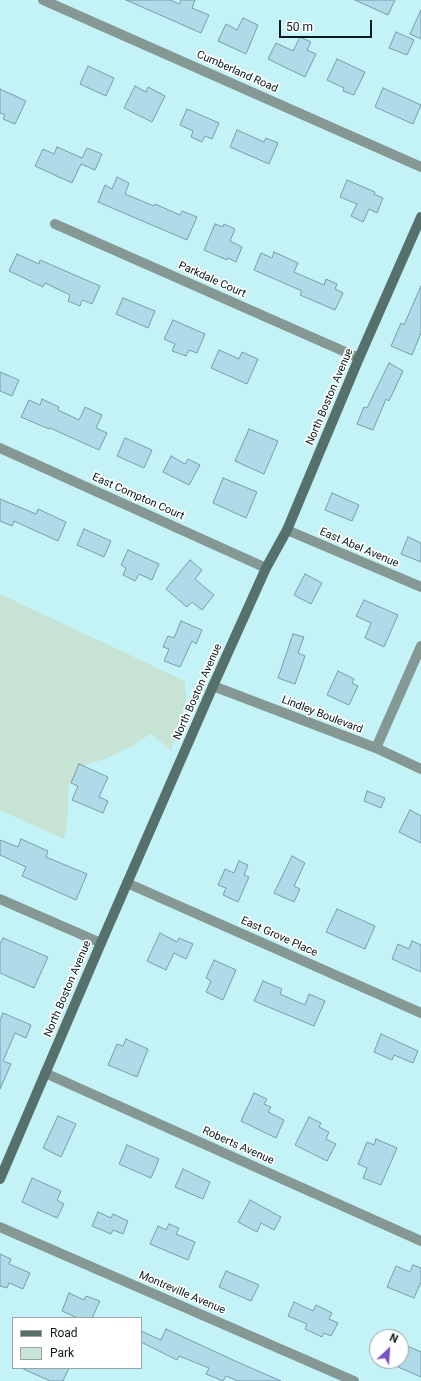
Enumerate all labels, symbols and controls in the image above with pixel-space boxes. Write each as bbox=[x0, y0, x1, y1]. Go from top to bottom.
scale bar bbox=[281, 12, 374, 38]
text: 50 m bbox=[286, 20, 313, 34]
street label: Cumberland Road bbox=[194, 48, 280, 96]
street label: Parkdale Court bbox=[176, 259, 248, 301]
street label: North Boston Avenue bbox=[304, 347, 356, 447]
street label: East Compton Court bbox=[90, 471, 186, 523]
street label: East Abel Avenue bbox=[317, 525, 401, 571]
street label: North Boston Avenue bbox=[171, 642, 225, 742]
street label: Lindley Boulevard bbox=[280, 693, 364, 737]
street label: East Grove Place bbox=[239, 914, 319, 960]
street label: North Boston Avenue bbox=[42, 939, 94, 1039]
street label: Roberts Avenue bbox=[200, 1124, 276, 1168]
street label: Montreville Avenue bbox=[137, 1269, 227, 1317]
legend bbox=[12, 1317, 142, 1369]
text: Road bbox=[50, 1326, 78, 1340]
north arrow bbox=[369, 1329, 409, 1369]
text: N bbox=[388, 1331, 400, 1346]
text: Park bbox=[50, 1346, 74, 1360]

